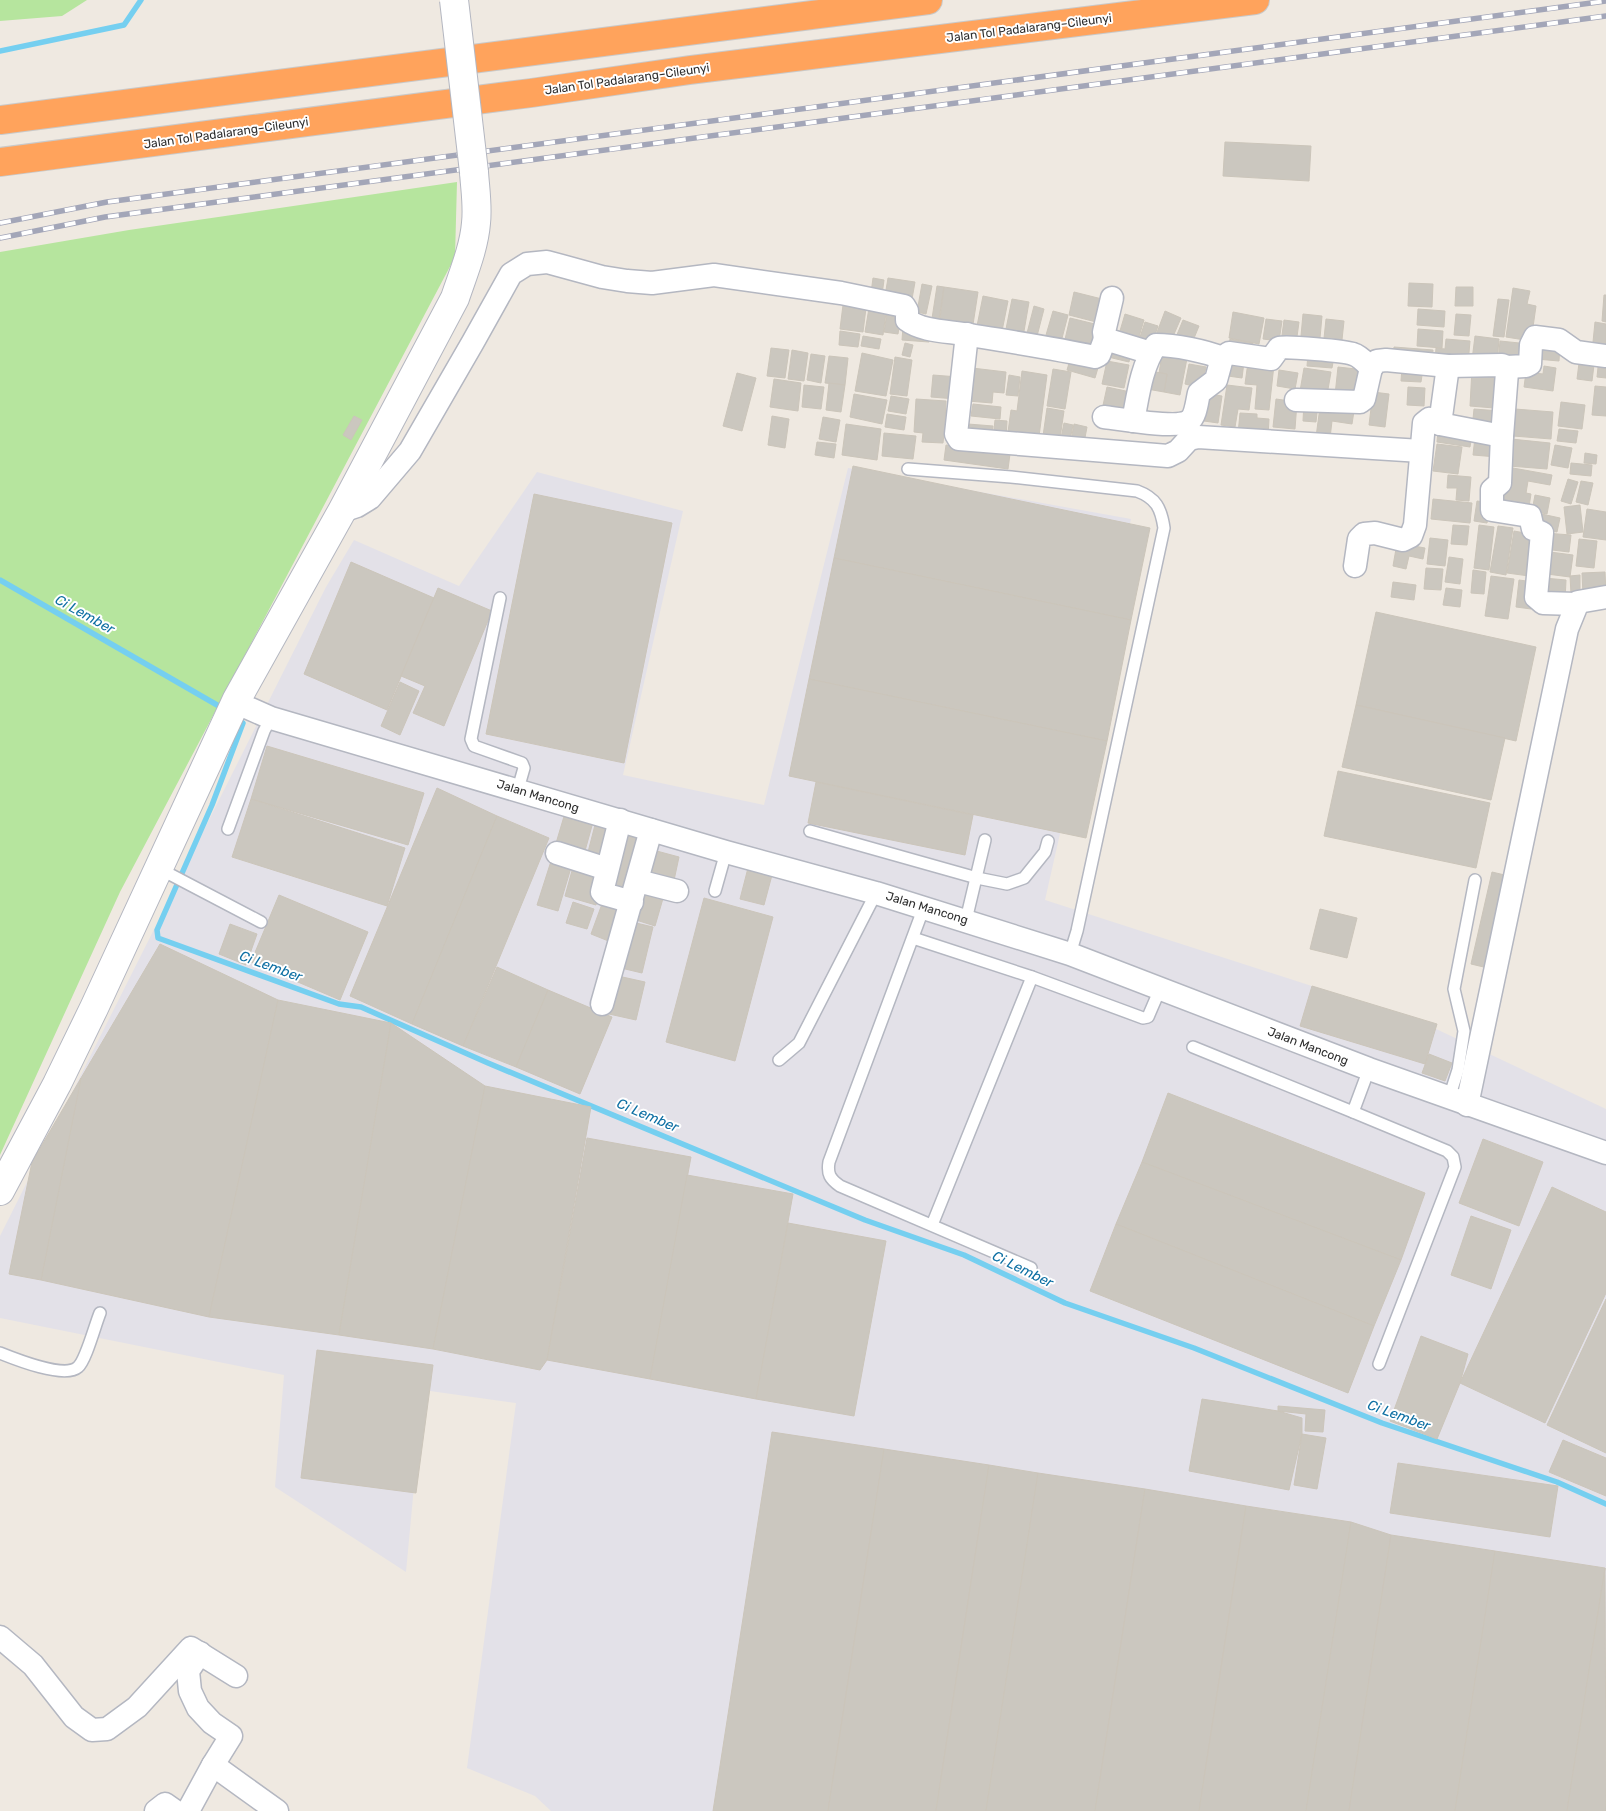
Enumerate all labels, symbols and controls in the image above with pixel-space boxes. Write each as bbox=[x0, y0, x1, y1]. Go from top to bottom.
street label: Jalan Tol Padalarang–Cileunyi bbox=[946, 11, 1113, 45]
street label: Jalan Tol Padalarang–Cileunyi bbox=[544, 60, 710, 98]
street label: Jalan Tol Padalarang–Cileunyi bbox=[143, 114, 309, 152]
water label: Ci Lember bbox=[52, 591, 118, 638]
street label: Jalan Mancong bbox=[495, 777, 581, 815]
street label: Jalan Mancong bbox=[884, 889, 970, 927]
water label: Ci Lember bbox=[237, 947, 305, 986]
street label: Jalan Mancong bbox=[1266, 1024, 1350, 1068]
water label: Ci Lember bbox=[614, 1095, 682, 1136]
water label: Ci Lember bbox=[990, 1247, 1057, 1292]
water label: Ci Lember bbox=[1365, 1396, 1433, 1435]

